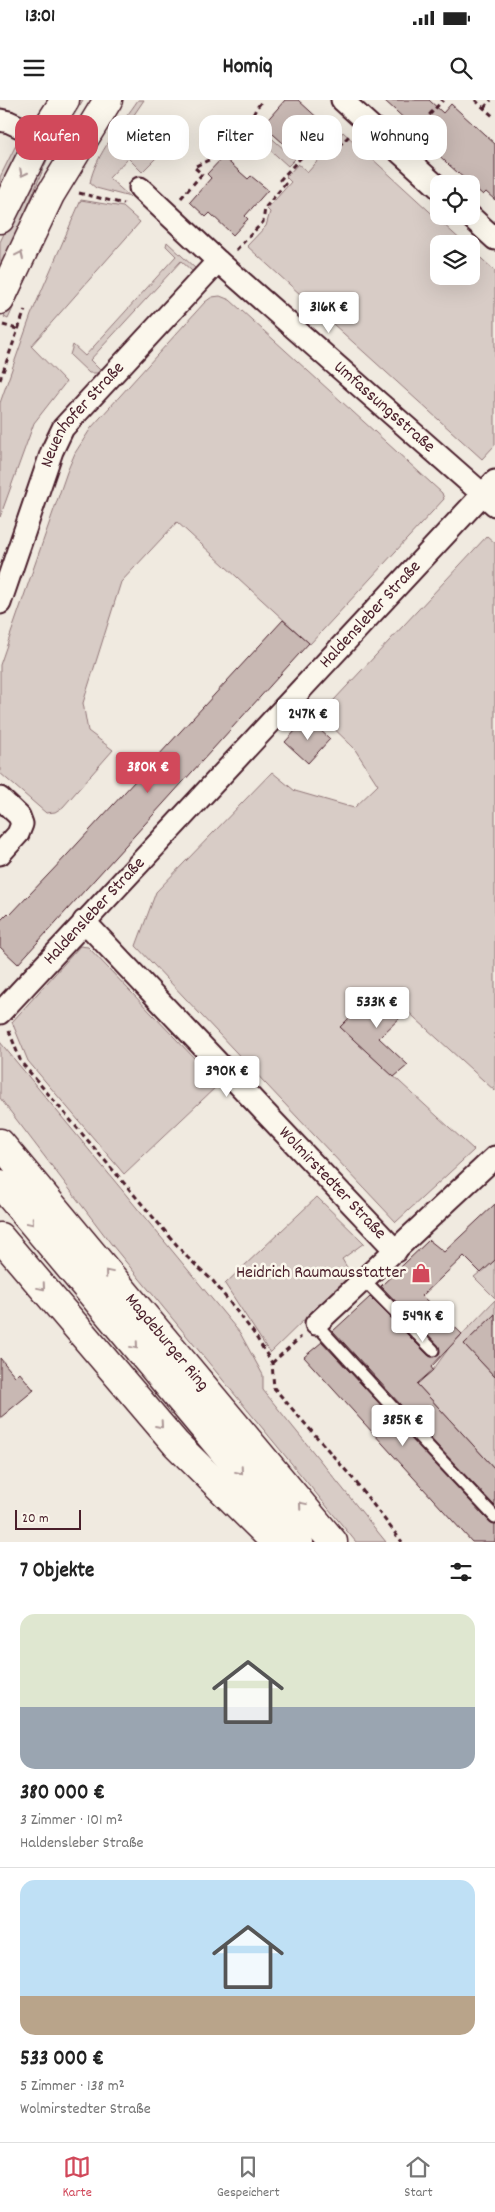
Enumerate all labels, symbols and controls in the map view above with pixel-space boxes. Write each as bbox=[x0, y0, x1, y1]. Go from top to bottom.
text: 13:01 bbox=[25, 4, 55, 31]
text: Homiq bbox=[223, 52, 272, 83]
icon: menu bbox=[20, 54, 48, 82]
icon: search bbox=[447, 54, 475, 82]
chip: Kaufen bbox=[15, 115, 98, 160]
chip: Mieten bbox=[108, 115, 189, 160]
chip: Filter bbox=[199, 115, 272, 160]
chip: Neu bbox=[282, 115, 342, 160]
chip: Wohnung bbox=[352, 115, 447, 160]
one-way arrow bbox=[19, 167, 29, 176]
map controls bbox=[430, 175, 480, 285]
button: locate bbox=[430, 175, 480, 225]
button: layers bbox=[430, 235, 480, 285]
one-way arrow bbox=[14, 251, 24, 260]
pin: 316K € bbox=[288, 292, 370, 334]
text: 316K € bbox=[310, 296, 348, 319]
street label: Umfassungsstraße bbox=[328, 355, 440, 459]
street label: Neuenhofer Straße bbox=[35, 356, 131, 471]
street label: Haldensleber Straße bbox=[314, 555, 427, 674]
pin: 247K € bbox=[267, 698, 349, 741]
text: 247K € bbox=[288, 703, 328, 726]
pin: 380K € bbox=[107, 752, 189, 794]
text: 380K € bbox=[127, 756, 169, 779]
street label: Haldensleber Straße bbox=[38, 852, 151, 971]
pin: 533K € bbox=[336, 986, 418, 1029]
text: 533K € bbox=[356, 991, 398, 1014]
pin: 390K € bbox=[186, 1056, 268, 1098]
text: 390K € bbox=[205, 1060, 249, 1083]
street label: Wolmirstedter Straße bbox=[272, 1121, 392, 1245]
one-way arrow bbox=[26, 1216, 35, 1225]
place label: Heidrich Raumausstatter bbox=[236, 1261, 406, 1286]
shop icon: Heidrich Raumausstatter bbox=[410, 1262, 432, 1284]
one-way arrow bbox=[104, 1269, 113, 1278]
one-way arrow bbox=[37, 1282, 46, 1291]
street label: Magdeburger Ring bbox=[118, 1288, 215, 1397]
pin: 549K € bbox=[382, 1300, 464, 1343]
text: 549K € bbox=[402, 1305, 444, 1328]
one-way arrow bbox=[130, 1341, 139, 1350]
pin: 385K € bbox=[362, 1404, 444, 1447]
text: 385K € bbox=[383, 1409, 423, 1432]
one-way arrow bbox=[154, 1419, 163, 1428]
one-way arrow bbox=[234, 1465, 242, 1474]
one-way arrow bbox=[298, 1501, 307, 1510]
scale bar bbox=[15, 1507, 81, 1530]
text: 20 m bbox=[22, 1509, 49, 1529]
text: 7 Objekte bbox=[20, 1557, 94, 1587]
icon: filters bbox=[447, 1558, 475, 1586]
icon: home bbox=[203, 1647, 293, 1737]
text: 380 000 € bbox=[20, 1779, 105, 1809]
text: 3 Zimmer · 101 m² bbox=[20, 1809, 123, 1832]
text: Haldensleber Straße bbox=[20, 1832, 144, 1855]
icon: home bbox=[203, 1912, 293, 2002]
text: 533 000 € bbox=[20, 2045, 104, 2075]
text: 5 Zimmer · 138 m² bbox=[20, 2075, 125, 2098]
text: Wolmirstedter Straße bbox=[20, 2098, 151, 2121]
tab: Karte bbox=[62, 2153, 92, 2203]
tab: Gespeichert bbox=[217, 2153, 280, 2203]
tab: Start bbox=[404, 2153, 433, 2203]

